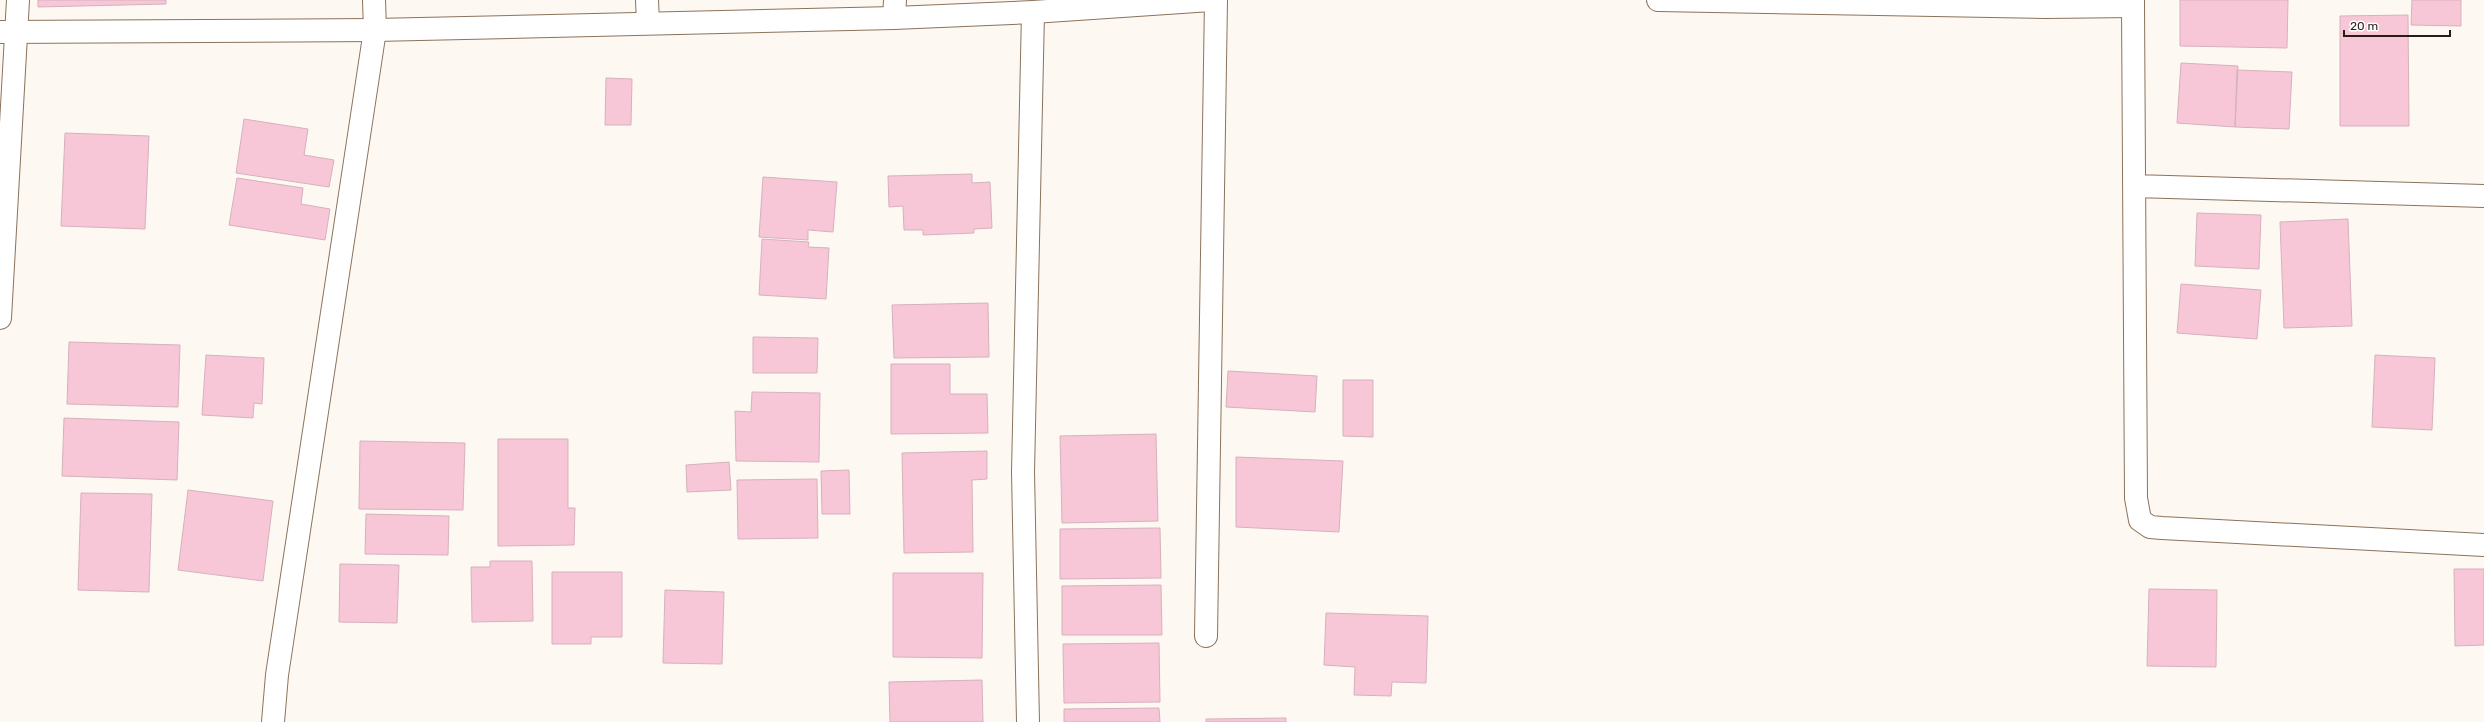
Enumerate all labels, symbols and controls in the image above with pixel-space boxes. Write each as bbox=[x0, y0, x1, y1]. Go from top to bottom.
scale bar bbox=[2344, 12, 2450, 38]
text: 20 m bbox=[2350, 19, 2378, 33]

